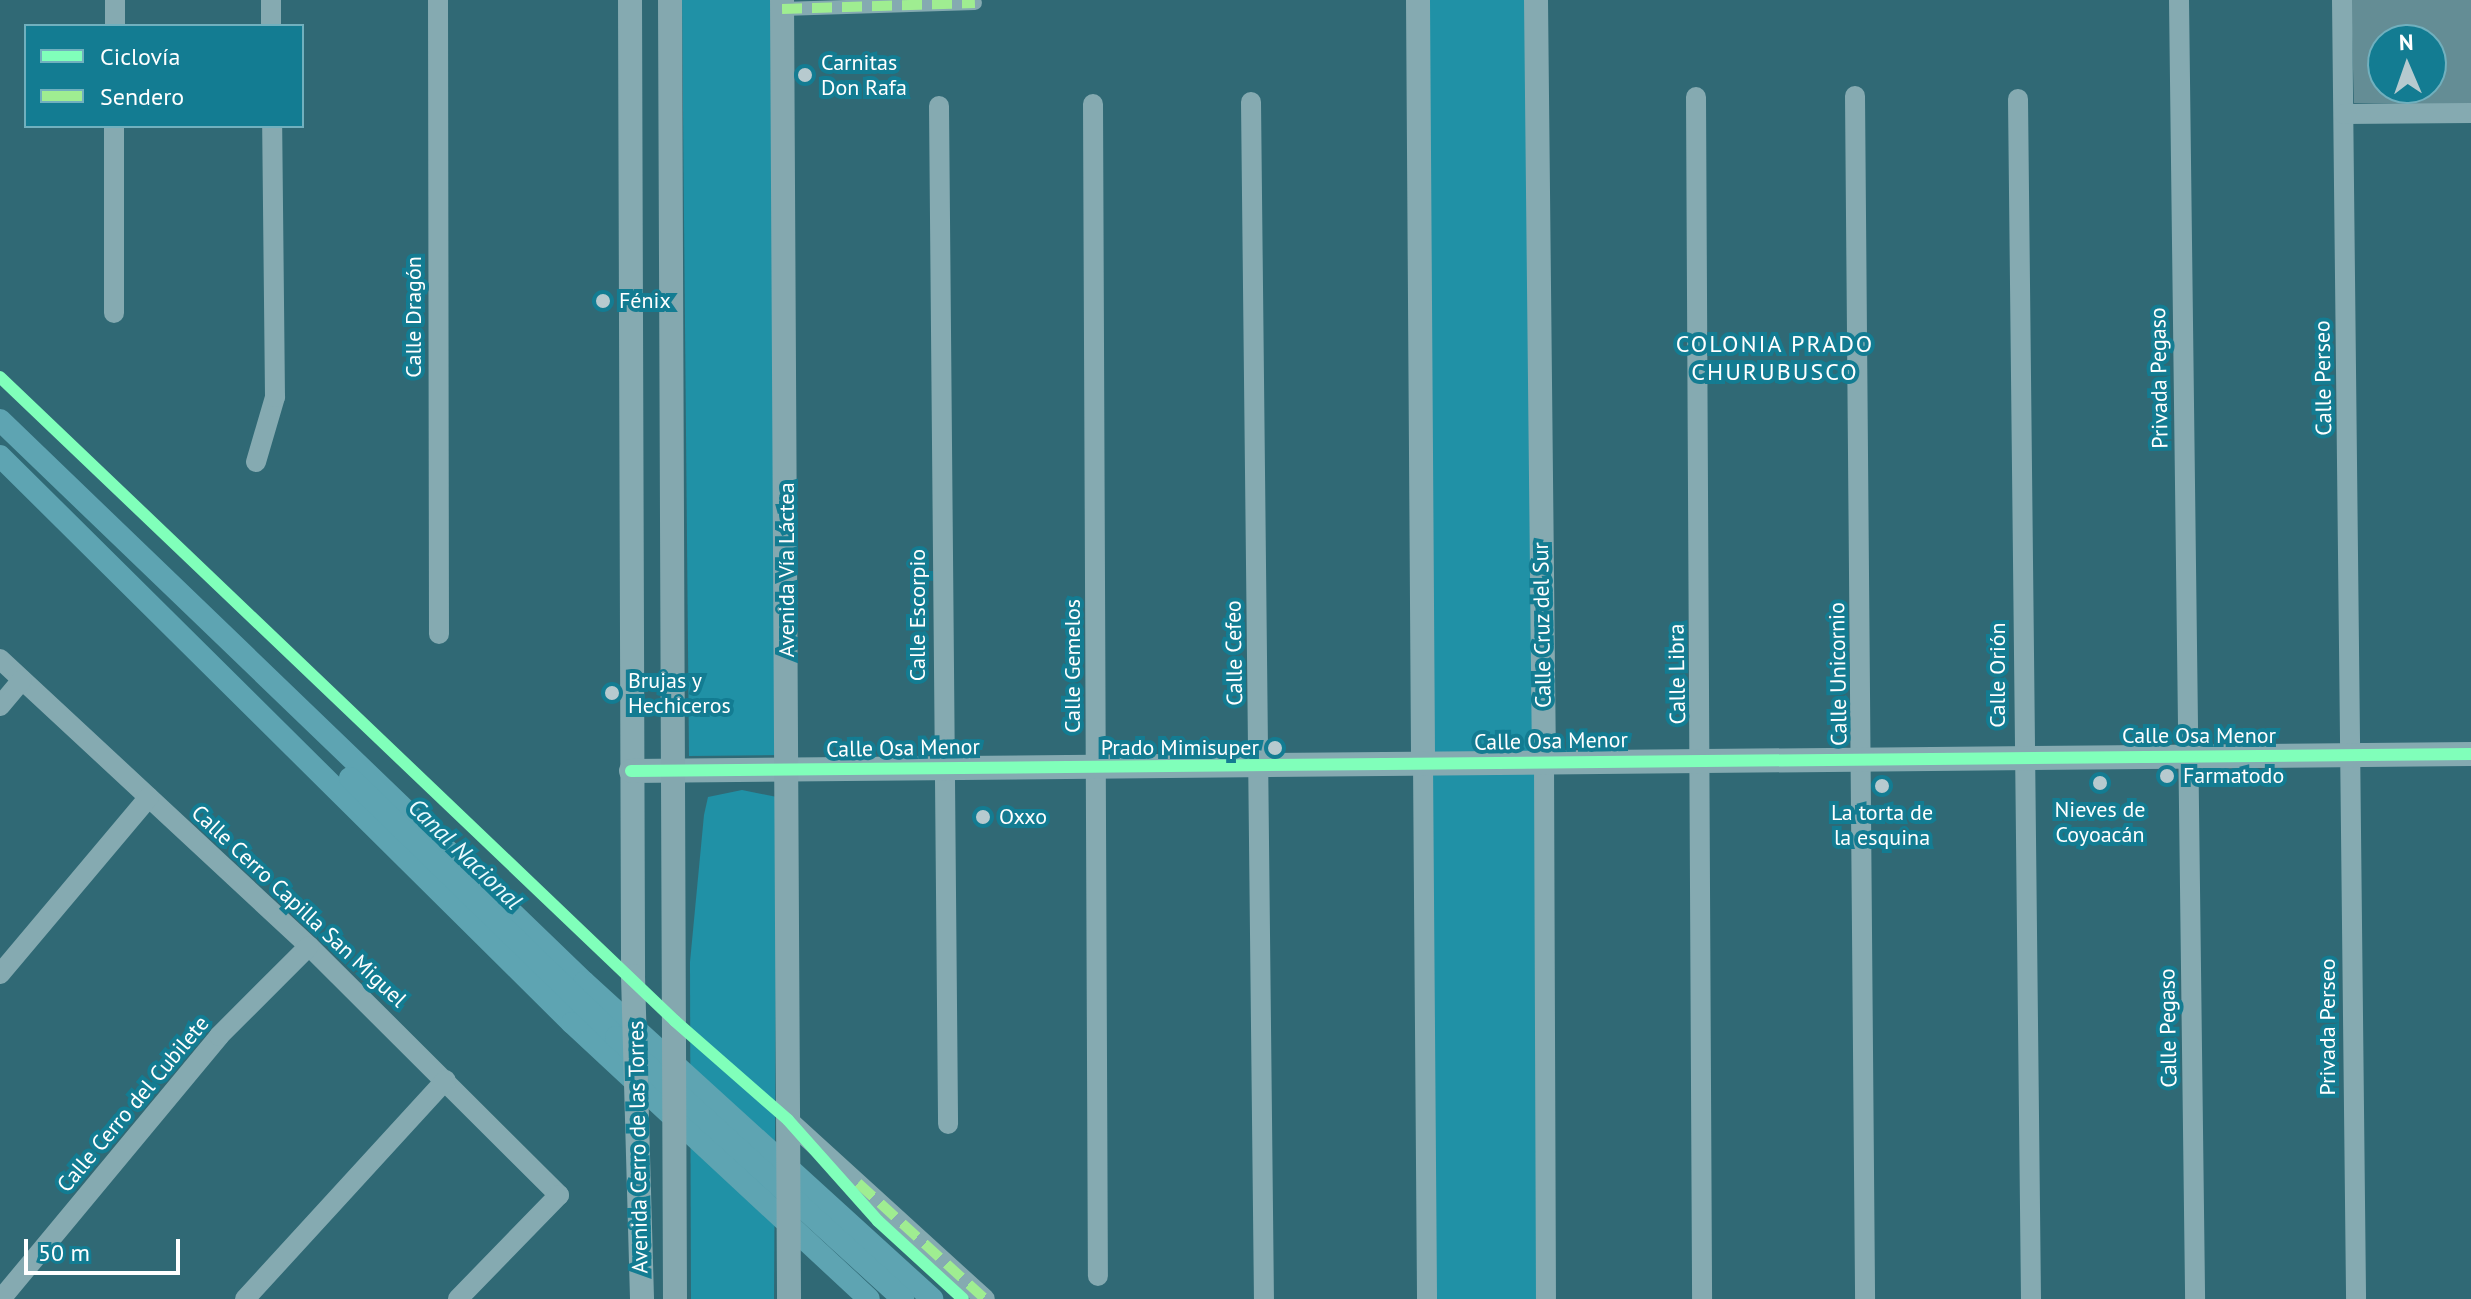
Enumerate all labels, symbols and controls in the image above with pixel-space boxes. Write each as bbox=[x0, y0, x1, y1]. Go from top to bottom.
legend bbox=[24, 24, 304, 128]
north arrow bbox=[2367, 24, 2447, 104]
text: N bbox=[2399, 28, 2414, 56]
text: Ciclovía bbox=[100, 41, 180, 72]
place label: Carnitas Don Rafa bbox=[821, 49, 907, 100]
marker: Carnitas Don Rafa bbox=[796, 66, 814, 84]
text: Sendero bbox=[100, 81, 184, 112]
street label: Calle Dragón bbox=[401, 256, 427, 378]
place label: Fénix bbox=[619, 288, 671, 314]
marker: Fénix bbox=[594, 292, 612, 310]
street label: Privada Pegaso bbox=[2145, 307, 2173, 449]
street label: Calle Perseo bbox=[2309, 320, 2337, 436]
district label: COLONIA PRADO CHURUBUSCO bbox=[1675, 330, 1875, 386]
street label: Avenida Vía Láctea bbox=[774, 482, 800, 658]
street label: Calle Cruz del Sur bbox=[1527, 542, 1557, 708]
street label: Calle Escorpio bbox=[905, 549, 931, 681]
street label: Calle Gemelos bbox=[1060, 599, 1086, 733]
street label: Calle Cefeo bbox=[1220, 600, 1248, 706]
street label: Calle Unicornio bbox=[1824, 602, 1852, 746]
street label: Calle Orión bbox=[1985, 622, 2011, 728]
street label: Calle Libra bbox=[1663, 624, 1691, 724]
place label: Brujas y Hechiceros bbox=[628, 667, 731, 718]
marker: Brujas y Hechiceros bbox=[603, 684, 621, 702]
street label: Calle Osa Menor bbox=[2122, 723, 2276, 749]
street label: Calle Osa Menor bbox=[1474, 726, 1628, 756]
street label: Calle Osa Menor bbox=[826, 733, 980, 763]
place label: Prado Mimisuper bbox=[1101, 735, 1259, 761]
marker: Prado Mimisuper bbox=[1266, 739, 1284, 757]
place label: Farmatodo bbox=[2183, 763, 2284, 789]
marker: Farmatodo bbox=[2158, 767, 2176, 785]
marker: Nieves de Coyoacán bbox=[2091, 774, 2109, 792]
marker: La torta de la esquina bbox=[1873, 777, 1891, 795]
water label: Canal Nacional bbox=[402, 793, 528, 915]
place label: Nieves de Coyoacán bbox=[2054, 796, 2146, 848]
street label: Calle Cerro Capilla San Miguel bbox=[186, 799, 412, 1013]
place label: La torta de la esquina bbox=[1831, 799, 1933, 850]
place label: Oxxo bbox=[999, 804, 1047, 830]
marker: Oxxo bbox=[974, 808, 992, 826]
street label: Privada Perseo bbox=[2315, 958, 2341, 1096]
street label: Calle Pegaso bbox=[2154, 968, 2182, 1088]
street label: Calle Cerro del Cubilete bbox=[52, 1011, 214, 1197]
street label: Avenida Cerro de las Torres bbox=[623, 1020, 653, 1274]
scale bar bbox=[28, 1223, 184, 1273]
text: 50 m bbox=[38, 1237, 90, 1268]

